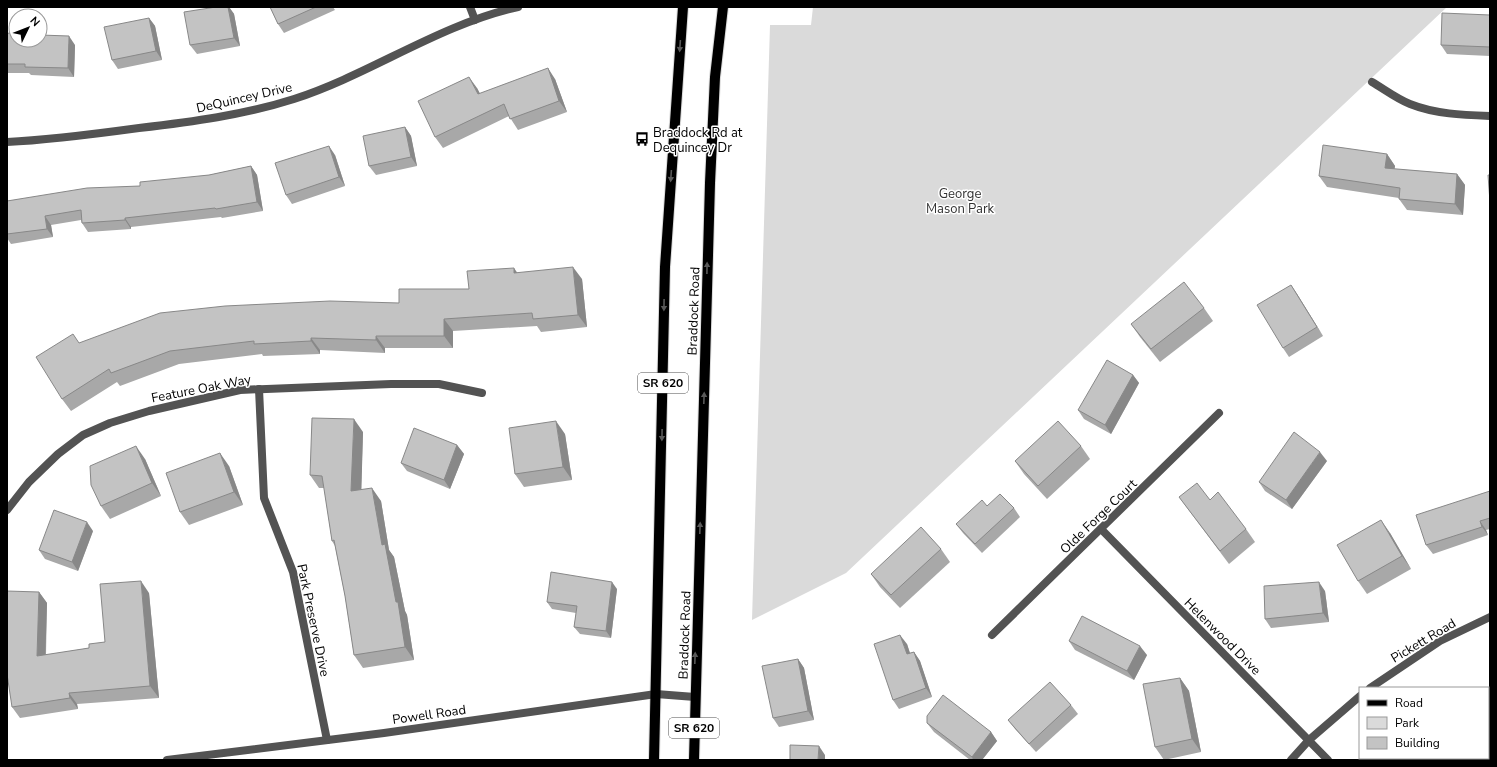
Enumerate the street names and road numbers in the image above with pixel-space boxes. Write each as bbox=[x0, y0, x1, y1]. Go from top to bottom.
street label: DeQuincey Drive bbox=[195, 78, 294, 118]
street label: Braddock Road bbox=[683, 266, 705, 356]
street label: Feature Oak Way bbox=[150, 370, 253, 407]
road number: SR 620 bbox=[638, 373, 688, 393]
street label: Olde Forge Court bbox=[1056, 475, 1141, 558]
street label: Park Preserve Drive bbox=[292, 562, 334, 678]
street label: Braddock Road bbox=[674, 590, 696, 680]
street label: Helenwood Drive bbox=[1180, 594, 1265, 679]
street label: Pickett Road bbox=[1388, 614, 1459, 667]
street label: Powell Road bbox=[391, 701, 467, 729]
road number: SR 620 bbox=[669, 718, 719, 738]

